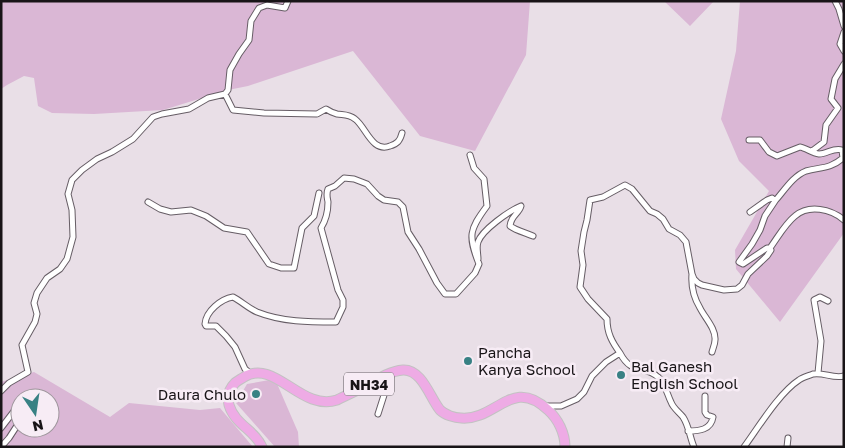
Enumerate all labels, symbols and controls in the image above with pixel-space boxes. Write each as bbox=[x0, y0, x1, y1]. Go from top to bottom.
place label: Pancha Kanya School bbox=[478, 343, 576, 378]
marker: Pancha Kanya School bbox=[462, 355, 474, 367]
place label: Bal Ganesh English School bbox=[631, 357, 738, 392]
marker: Bal Ganesh English School bbox=[615, 369, 627, 381]
road number: NH34 bbox=[344, 372, 394, 396]
place label: Daura Chulo bbox=[158, 385, 246, 403]
north arrow bbox=[10, 388, 60, 438]
marker: Daura Chulo bbox=[250, 388, 262, 400]
text: N bbox=[31, 417, 45, 436]

